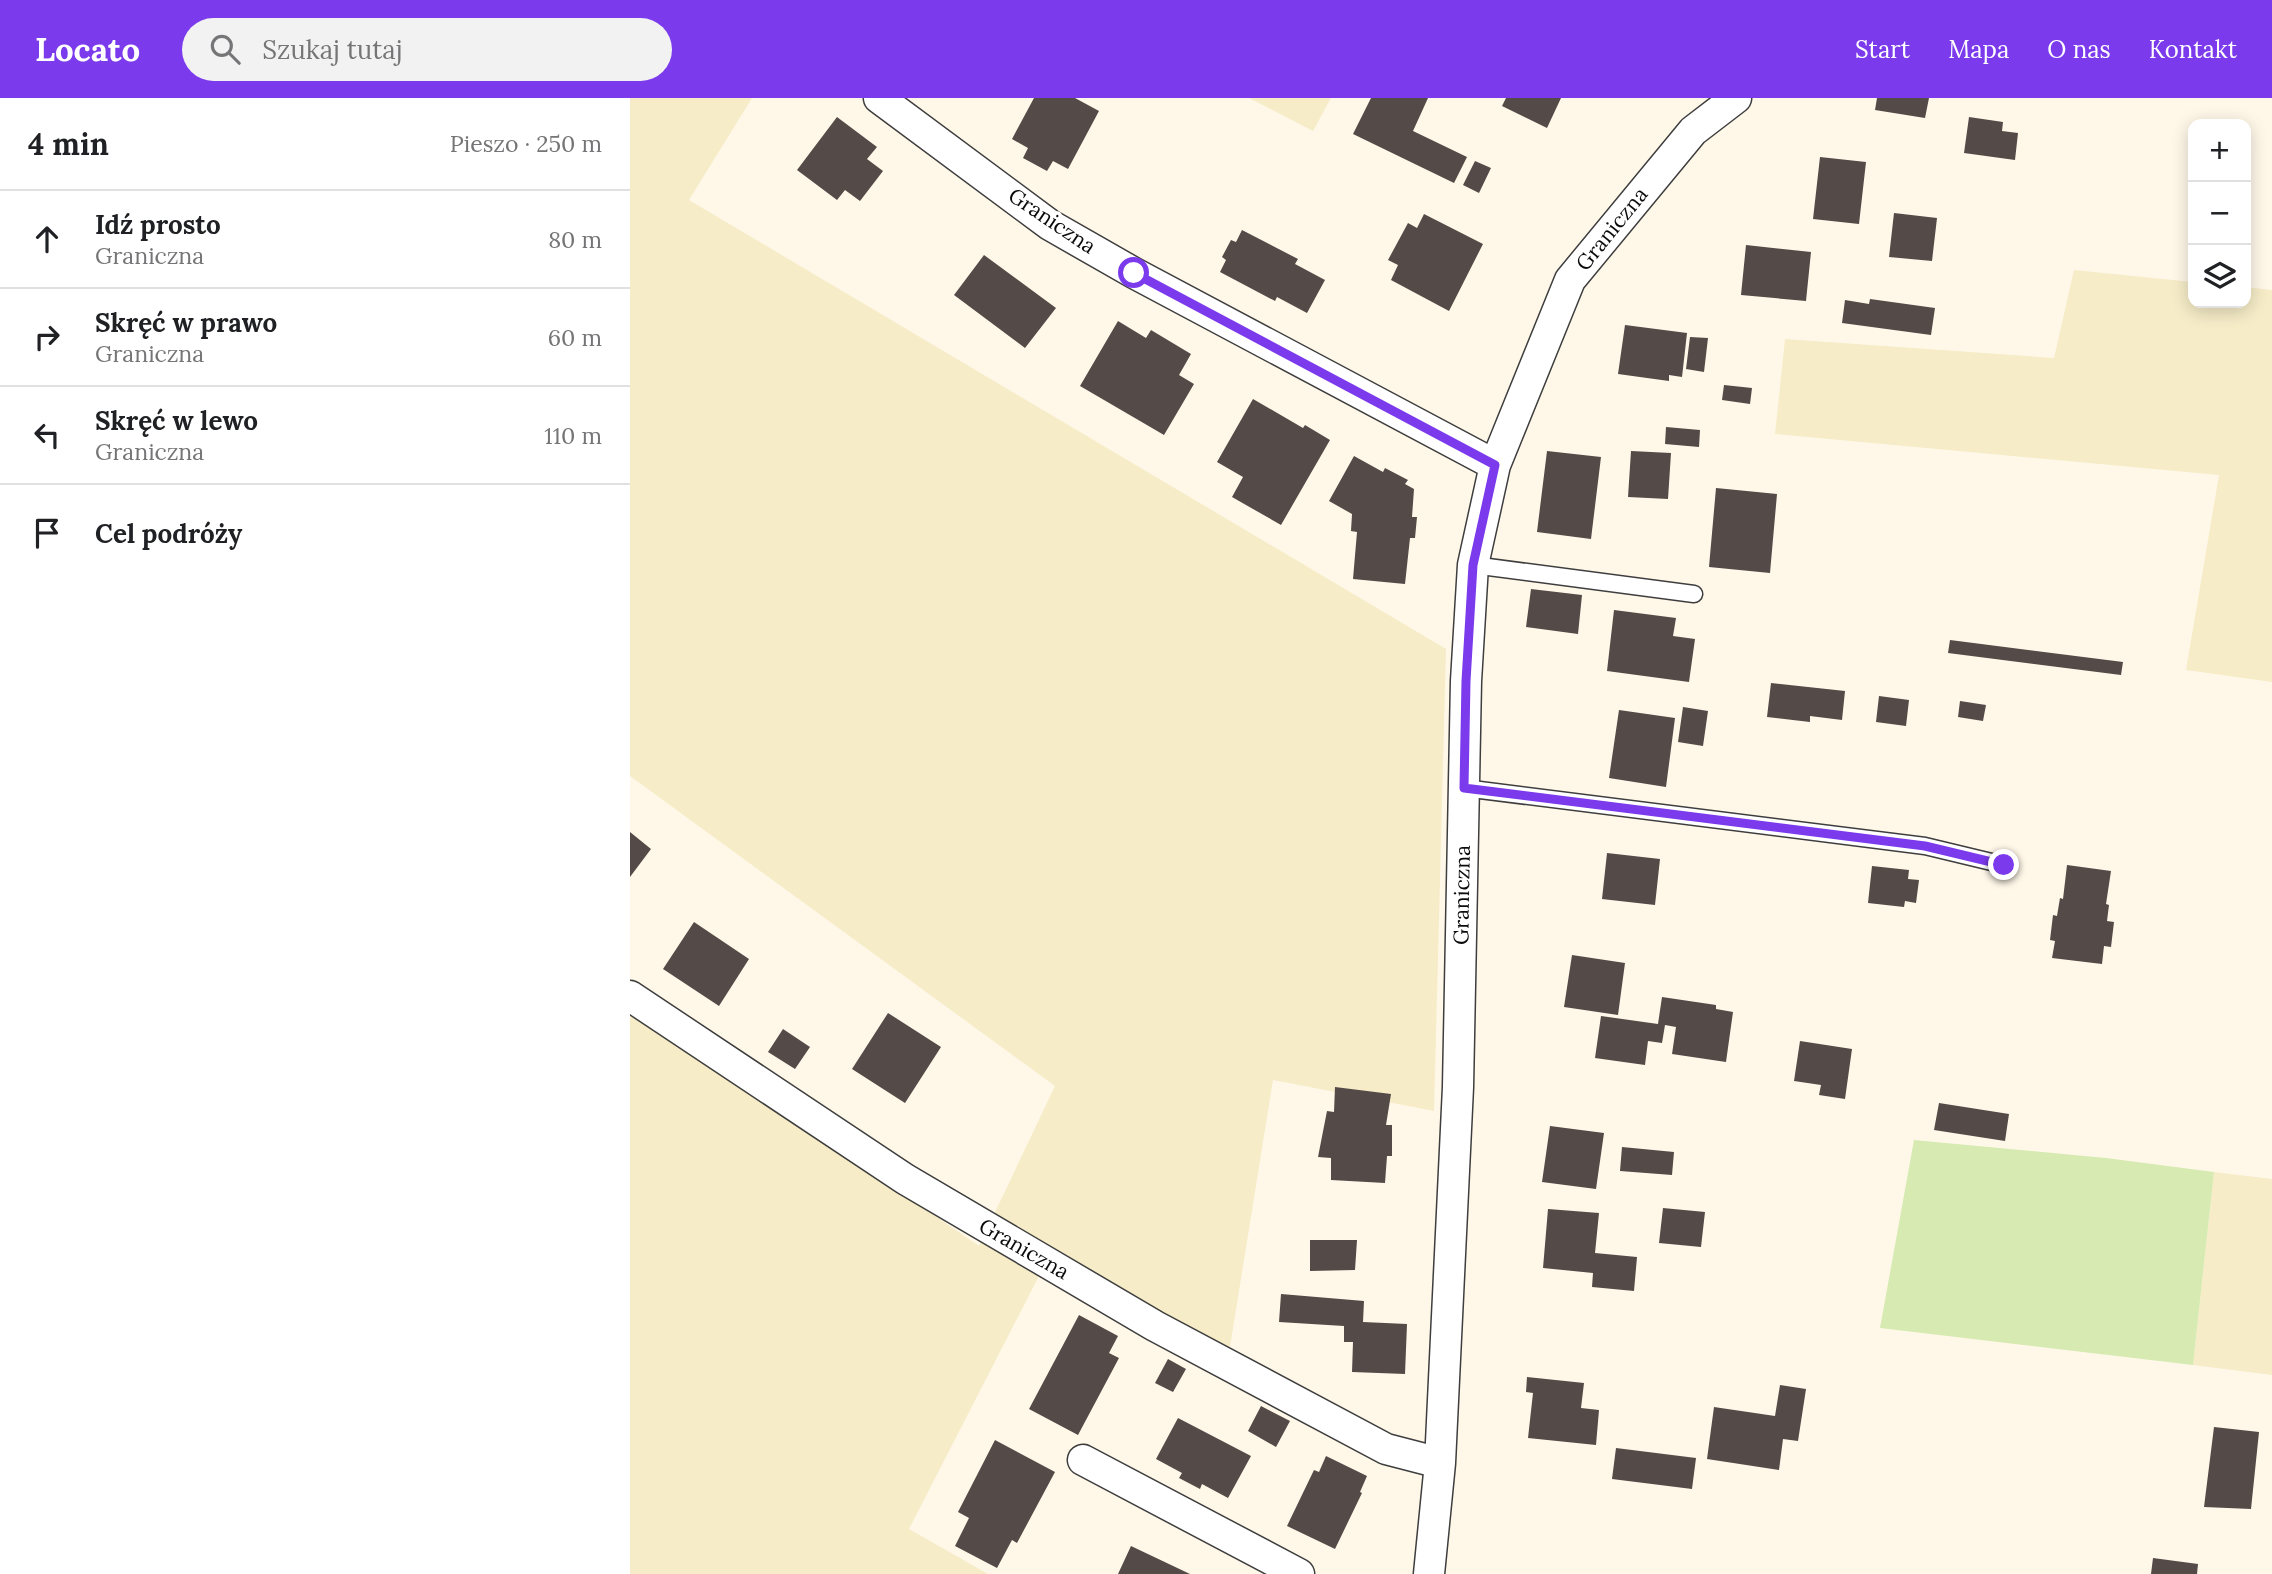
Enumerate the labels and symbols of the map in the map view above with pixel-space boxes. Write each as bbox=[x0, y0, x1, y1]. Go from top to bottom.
street label: Graniczna bbox=[1570, 181, 1654, 276]
street label: Graniczna bbox=[1003, 182, 1101, 260]
route start bbox=[1118, 257, 1149, 288]
street label: Graniczna bbox=[1447, 845, 1476, 945]
route end bbox=[1988, 849, 2019, 880]
street label: Graniczna bbox=[974, 1212, 1074, 1285]

